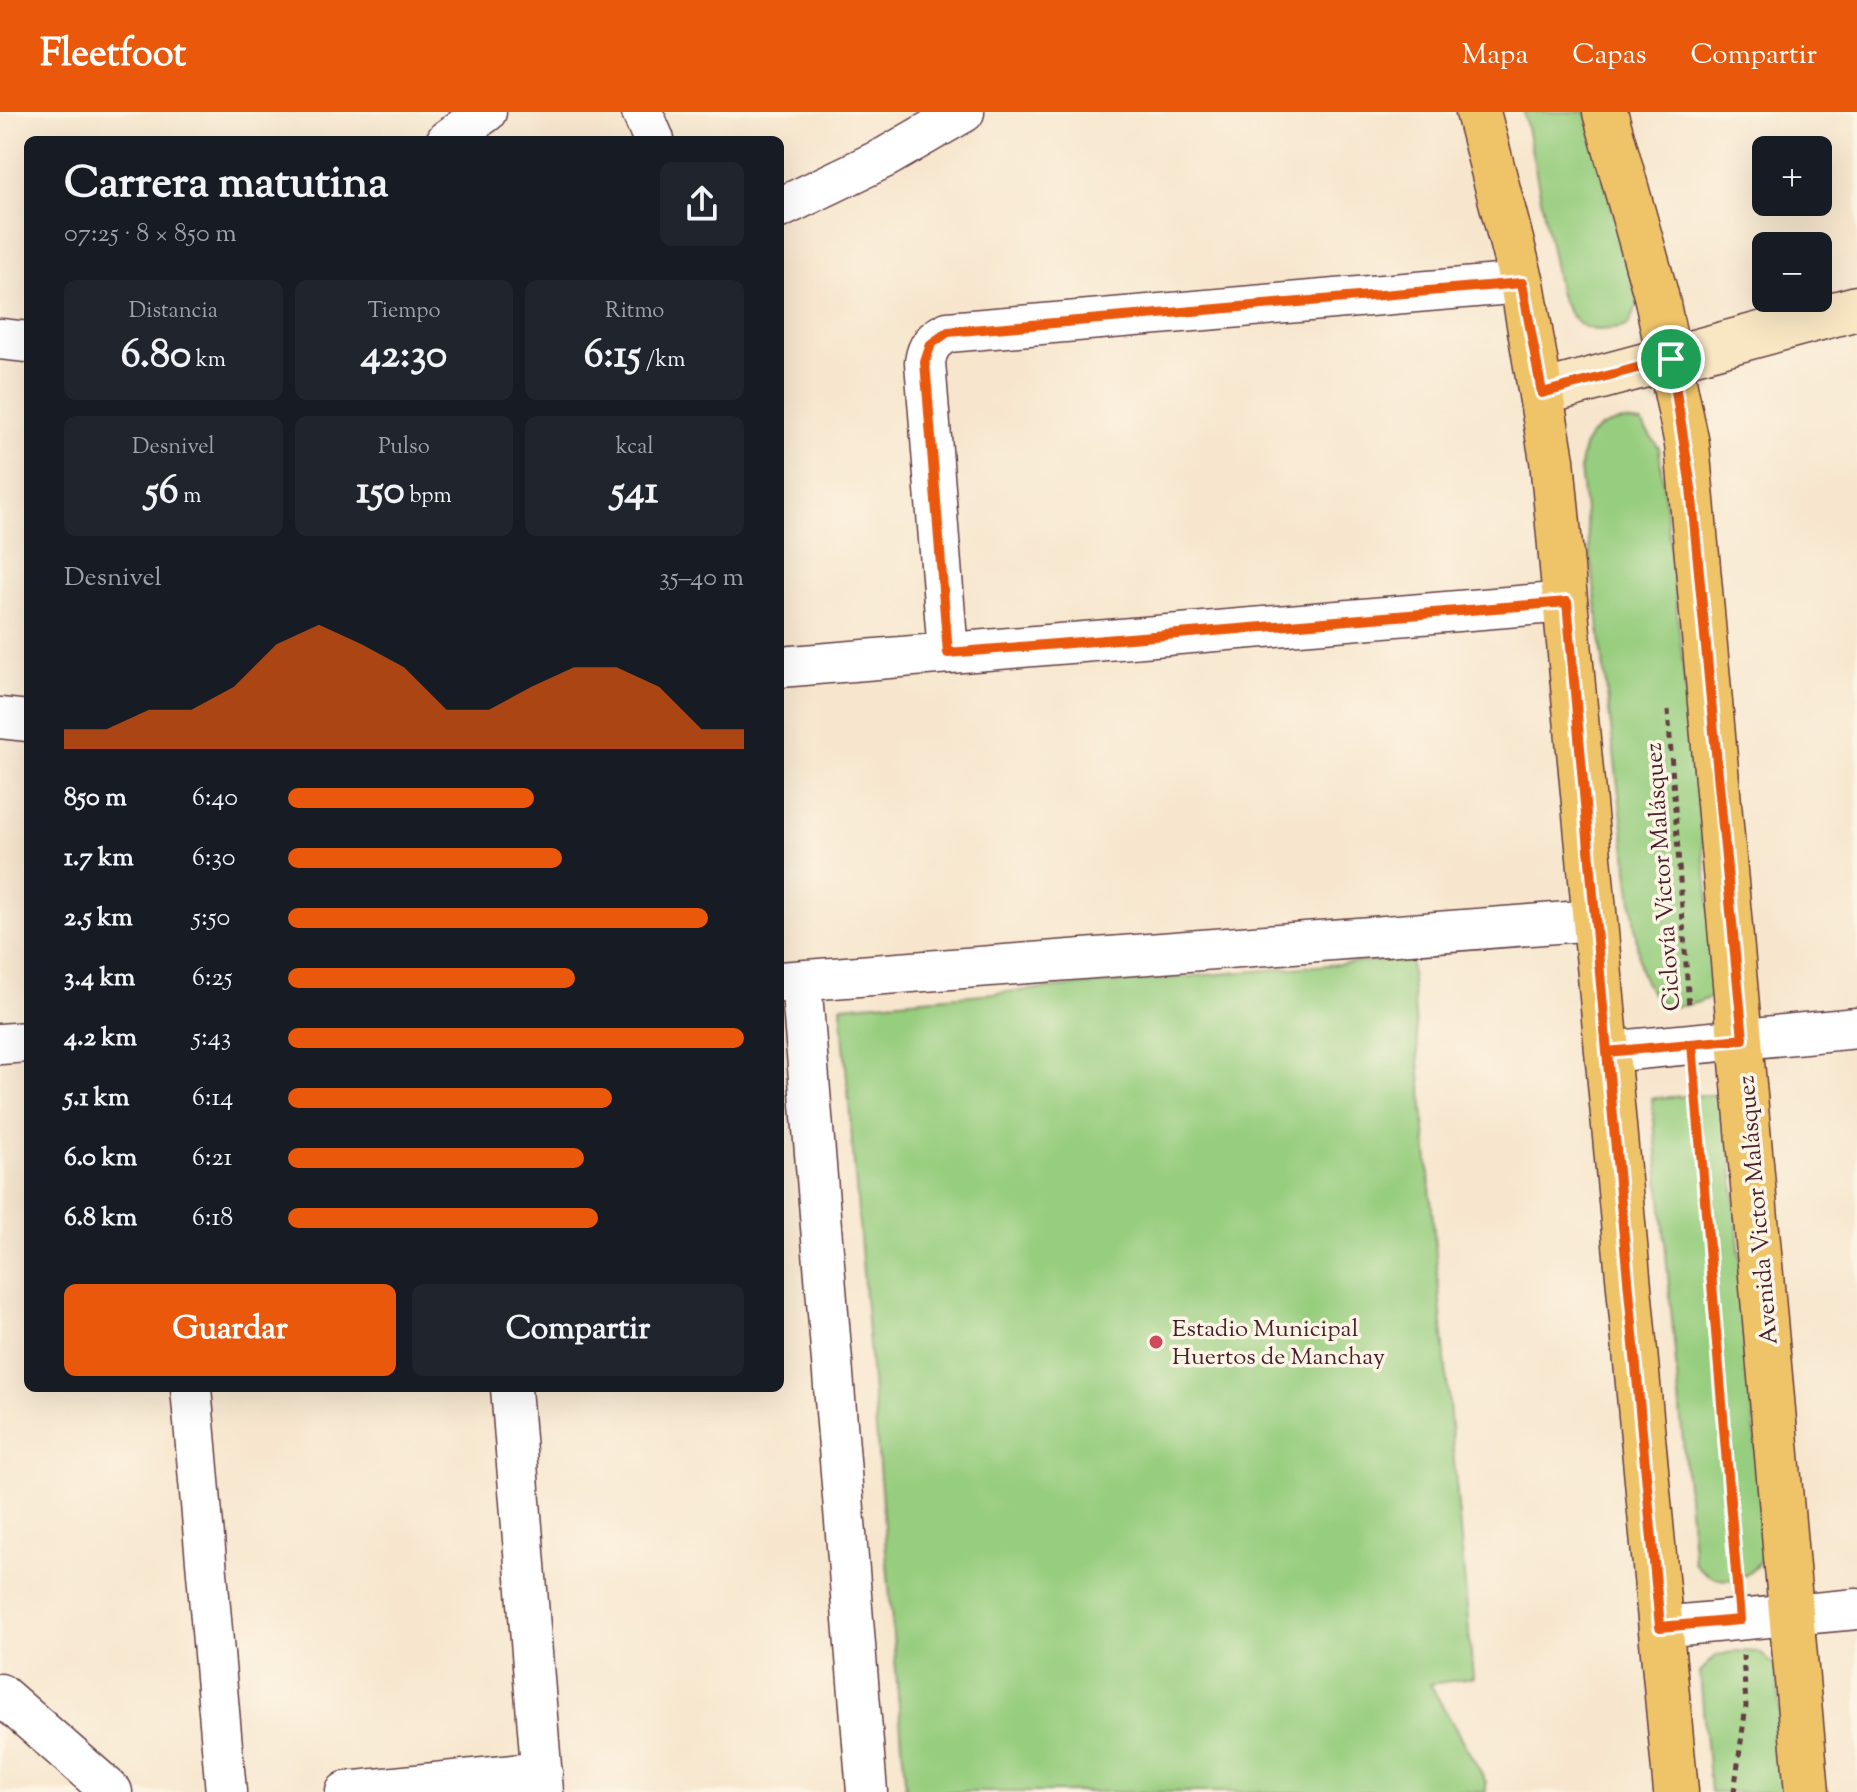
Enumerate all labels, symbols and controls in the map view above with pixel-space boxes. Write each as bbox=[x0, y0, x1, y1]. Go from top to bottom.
text: Fleetfoot bbox=[40, 29, 186, 83]
text: Mapa bbox=[1462, 36, 1528, 76]
text: Capas bbox=[1572, 36, 1647, 76]
text: Compartir bbox=[1691, 36, 1817, 76]
map controls bbox=[1752, 136, 1832, 312]
button: + bbox=[1752, 136, 1832, 216]
text: Carrera matutina bbox=[64, 154, 389, 217]
button: share bbox=[660, 162, 744, 246]
text: 07:25 · 8 × 850 m bbox=[64, 216, 237, 253]
button: − bbox=[1752, 232, 1832, 312]
text: Distancia bbox=[129, 296, 218, 328]
text: Tiempo bbox=[367, 296, 440, 328]
text: Ritmo bbox=[605, 296, 664, 328]
pin bbox=[1637, 325, 1705, 393]
text: 6.80 bbox=[121, 328, 191, 385]
text: 42:30 bbox=[361, 328, 447, 385]
text: 6:15 bbox=[584, 328, 641, 385]
icon: arrive bbox=[1649, 337, 1693, 381]
text: km bbox=[191, 345, 226, 377]
text: /km bbox=[641, 345, 685, 377]
text: Desnivel bbox=[132, 432, 215, 464]
text: Pulso bbox=[378, 432, 430, 464]
text: kcal bbox=[616, 432, 654, 464]
text: 56 bbox=[145, 464, 179, 521]
text: 150 bbox=[356, 464, 405, 521]
text: 541 bbox=[611, 464, 658, 521]
text: m bbox=[179, 481, 202, 513]
text: bpm bbox=[405, 481, 452, 513]
text: Desnivel bbox=[64, 560, 162, 597]
text: 35–40 m bbox=[659, 560, 744, 597]
street label: Ciclovía Víctor Malásquez bbox=[1638, 741, 1690, 1012]
text: 850 m bbox=[64, 780, 127, 817]
text: 6:40 bbox=[192, 780, 238, 817]
text: 1.7 km bbox=[64, 840, 134, 877]
text: 6:30 bbox=[192, 840, 235, 877]
text: 2.5 km bbox=[64, 900, 133, 937]
text: 5:50 bbox=[192, 900, 230, 937]
text: 3.4 km bbox=[64, 960, 135, 997]
text: 6:25 bbox=[192, 960, 232, 997]
text: 4.2 km bbox=[64, 1020, 137, 1057]
text: 5:43 bbox=[192, 1020, 231, 1057]
street label: Avenida Victor Malásquez bbox=[1730, 1074, 1788, 1346]
text: 5.1 km bbox=[64, 1080, 130, 1117]
text: 6:14 bbox=[192, 1080, 233, 1117]
text: 6.0 km bbox=[64, 1140, 137, 1177]
text: 6:21 bbox=[192, 1140, 232, 1177]
text: 6.8 km bbox=[64, 1200, 137, 1237]
text: 6:18 bbox=[192, 1200, 233, 1237]
button: Guardar bbox=[64, 1284, 396, 1376]
button: Compartir bbox=[412, 1284, 744, 1376]
place label: Estadio Municipal Huertos de Manchay bbox=[1172, 1313, 1385, 1375]
marker: Estadio Municipal Huertos de Manchay bbox=[1147, 1333, 1165, 1351]

